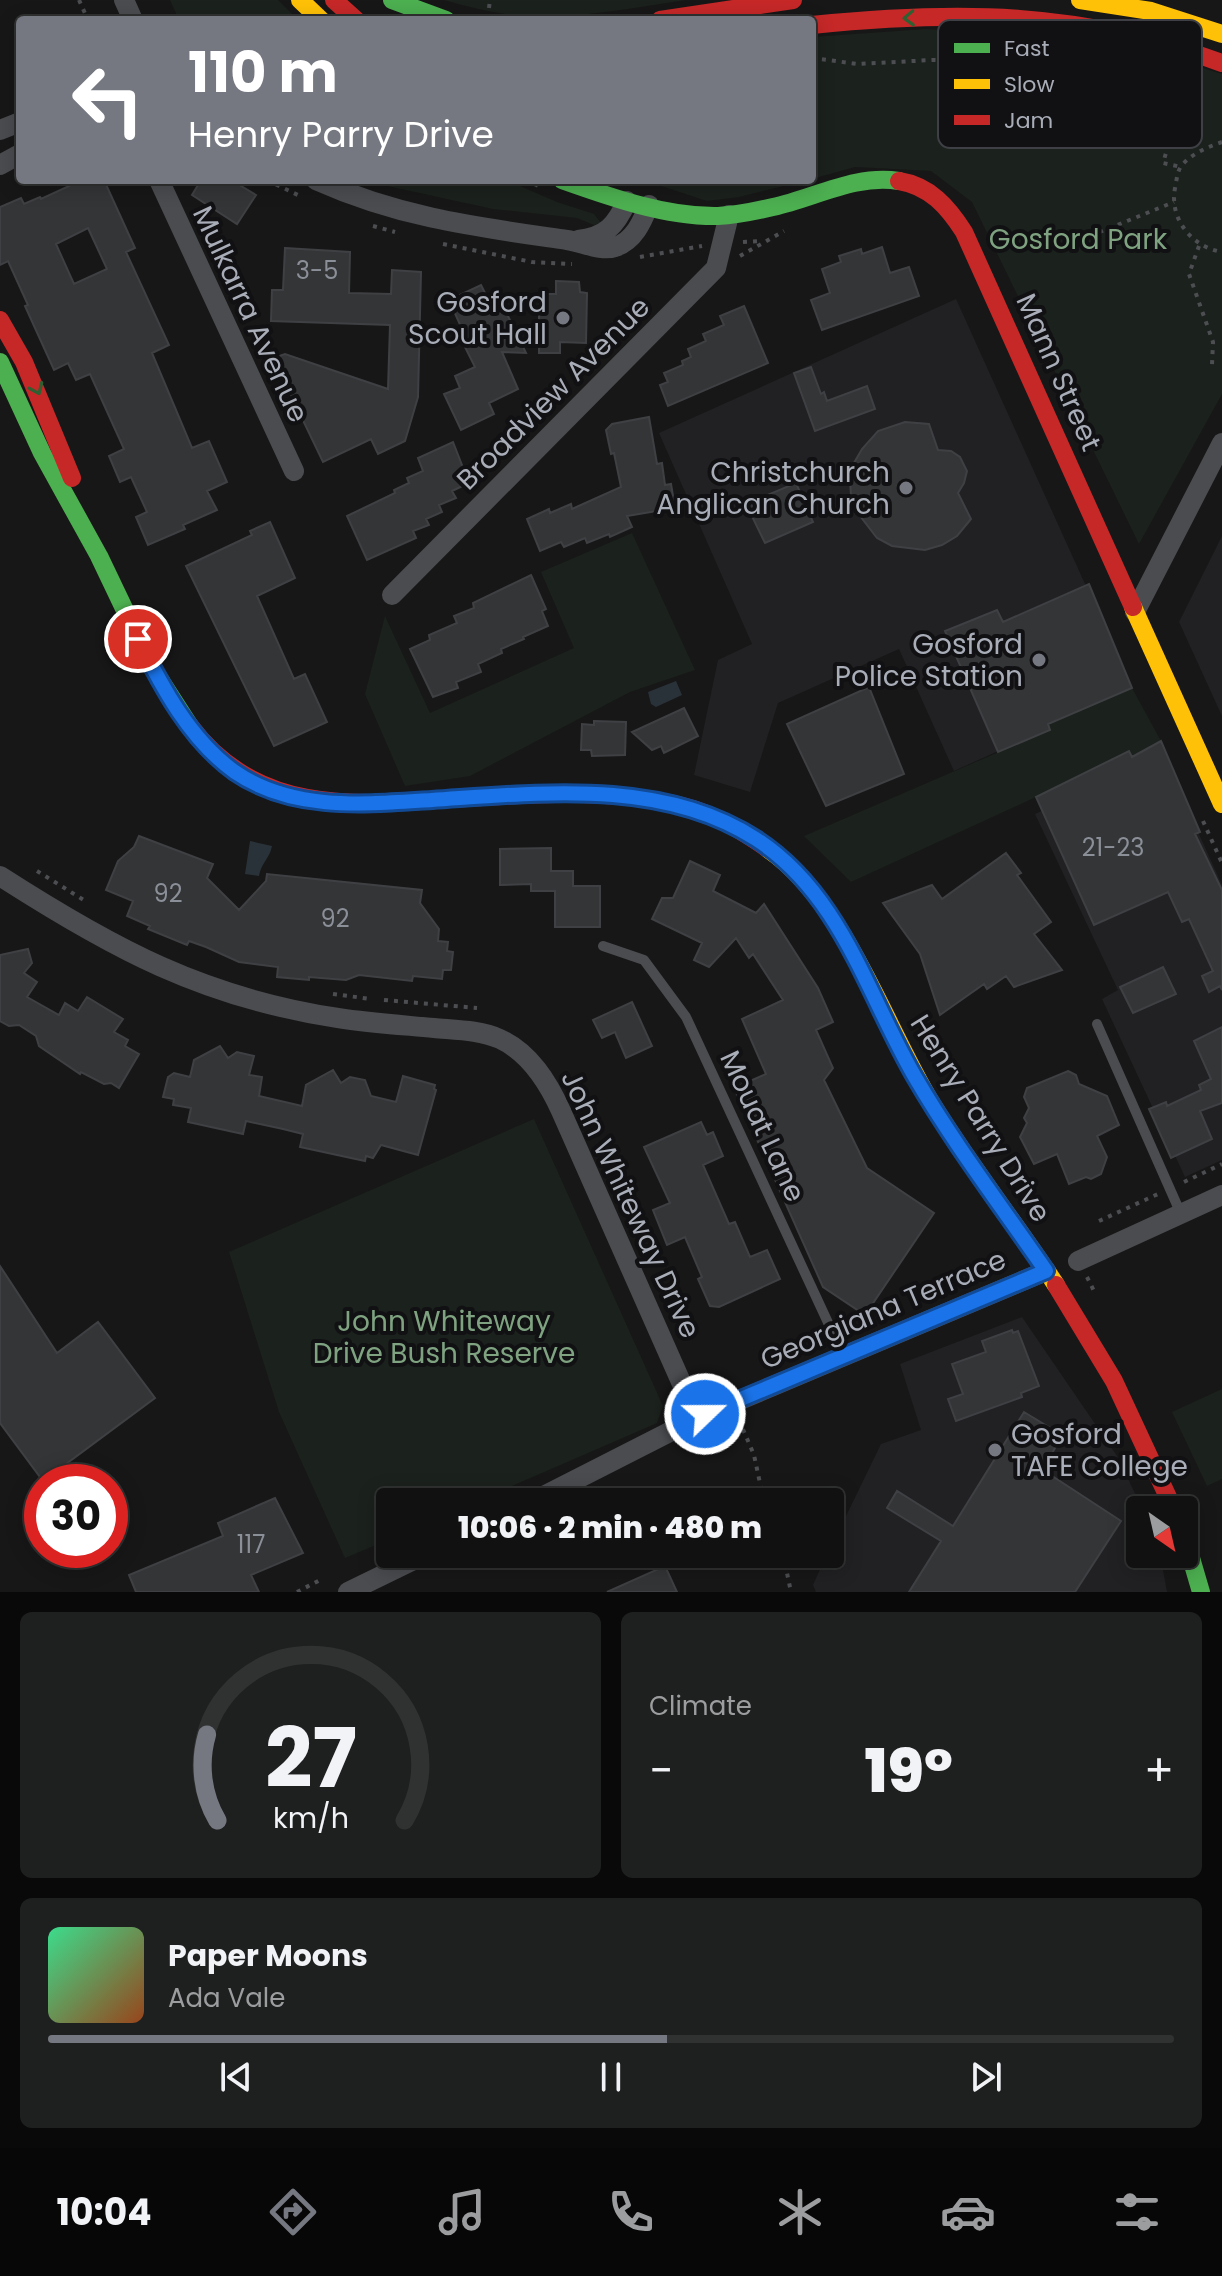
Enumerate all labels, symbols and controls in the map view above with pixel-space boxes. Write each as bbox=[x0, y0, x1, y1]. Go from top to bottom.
one-way arrow bbox=[902, 9, 915, 26]
legend bbox=[938, 20, 1202, 148]
text: 110 m bbox=[188, 33, 338, 112]
text: Fast bbox=[1004, 33, 1049, 64]
icon: left bbox=[56, 48, 160, 152]
text: Slow bbox=[1004, 69, 1054, 100]
text: Jam bbox=[1004, 105, 1053, 136]
text: Henry Parry Drive bbox=[188, 109, 494, 160]
street label: Mulkarra Avenue bbox=[183, 200, 318, 429]
park label: Gosford Park bbox=[989, 220, 1168, 259]
house number: 3-5 bbox=[296, 254, 338, 287]
place label: Gosford Scout Hall bbox=[408, 283, 547, 354]
street label: Mann Street bbox=[1006, 287, 1111, 457]
street label: Broadview Avenue bbox=[448, 288, 659, 499]
marker: Gosford Scout Hall bbox=[554, 309, 572, 327]
one-way arrow bbox=[27, 381, 43, 395]
place label: Christchurch Anglican Church bbox=[656, 453, 890, 524]
marker: Christchurch Anglican Church bbox=[897, 479, 915, 497]
pin bbox=[104, 605, 172, 673]
icon: arrive bbox=[116, 617, 160, 661]
place label: Gosford Police Station bbox=[835, 625, 1023, 696]
marker: Gosford Police Station bbox=[1030, 651, 1048, 669]
house number: 21-23 bbox=[1082, 831, 1144, 864]
house number: 92 bbox=[154, 877, 182, 910]
house number: 92 bbox=[321, 902, 349, 935]
street label: Henry Parry Drive bbox=[901, 1007, 1060, 1229]
street label: Mouat Lane bbox=[710, 1044, 815, 1208]
street label: John Whiteway Drive bbox=[551, 1064, 710, 1344]
street label: Georgiana Terrace bbox=[754, 1240, 1012, 1379]
park label: John Whiteway Drive Bush Reserve bbox=[313, 1302, 575, 1373]
position arrow bbox=[663, 1372, 747, 1456]
place label: Gosford TAFE College bbox=[1011, 1415, 1188, 1486]
marker: Gosford TAFE College bbox=[986, 1441, 1004, 1459]
speed limit sign: 30 bbox=[24, 1464, 128, 1568]
north arrow bbox=[1126, 1496, 1198, 1568]
map controls bbox=[1126, 1496, 1198, 1568]
text: 10:06 · 2 min · 480 m bbox=[458, 1506, 762, 1549]
house number: 117 bbox=[237, 1528, 265, 1561]
text: Climate bbox=[649, 1688, 752, 1724]
text: 27 bbox=[264, 1700, 357, 1816]
text: 19° bbox=[864, 1729, 953, 1813]
text: − bbox=[649, 1740, 673, 1801]
text: + bbox=[1144, 1740, 1174, 1801]
text: km/h bbox=[272, 1798, 349, 1838]
text: Paper Moons bbox=[168, 1934, 368, 1977]
text: Ada Vale bbox=[168, 1980, 285, 2016]
icon: previous bbox=[214, 2055, 258, 2099]
icon: pause bbox=[589, 2055, 633, 2099]
icon: next bbox=[964, 2055, 1008, 2099]
icon: directions bbox=[265, 2184, 321, 2240]
icon: music bbox=[434, 2184, 490, 2240]
icon: phone bbox=[603, 2184, 659, 2240]
icon: climate bbox=[772, 2184, 828, 2240]
icon: car bbox=[940, 2184, 996, 2240]
icon: filters bbox=[1109, 2184, 1165, 2240]
text: 10:04 bbox=[56, 2187, 152, 2238]

